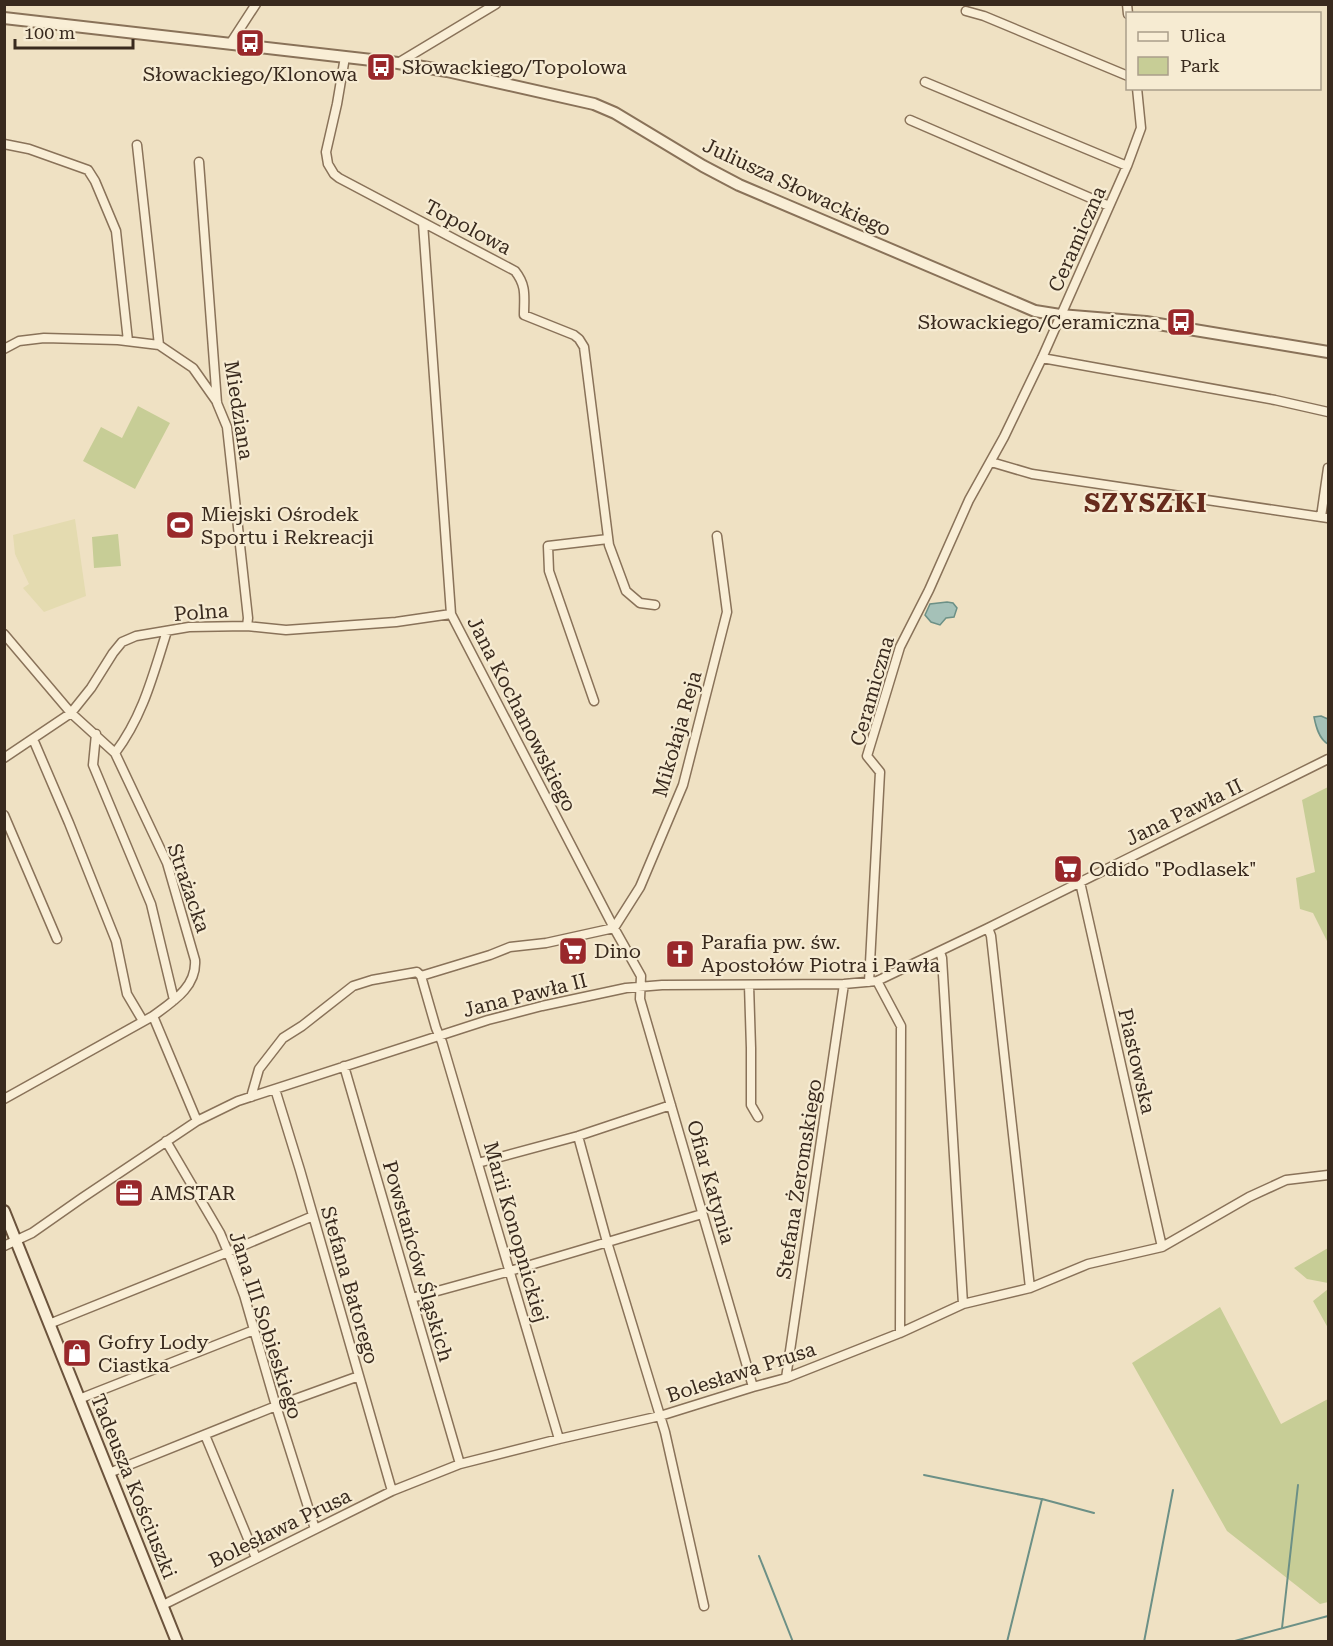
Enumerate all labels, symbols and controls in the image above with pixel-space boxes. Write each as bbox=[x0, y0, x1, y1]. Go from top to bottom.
scale bar bbox=[15, 12, 134, 50]
legend bbox=[1126, 12, 1321, 90]
text: 100 m bbox=[24, 22, 75, 43]
text: Ulica bbox=[1180, 25, 1226, 46]
bus stop icon: Słowackiego/Klonowa bbox=[234, 27, 266, 59]
bus stop icon: Słowackiego/Topolowa bbox=[365, 51, 397, 83]
place label: Słowackiego/Topolowa bbox=[402, 55, 627, 79]
text: Park bbox=[1180, 55, 1220, 76]
place label: Słowackiego/Klonowa bbox=[143, 62, 357, 86]
street label: Juliusza Słowackiego bbox=[699, 133, 895, 241]
street label: Ceramiczna bbox=[1043, 182, 1111, 296]
street label: Topolowa bbox=[420, 194, 516, 260]
bus stop icon: Słowackiego/Ceramiczna bbox=[1165, 306, 1197, 338]
place label: Słowackiego/Ceramiczna bbox=[918, 310, 1160, 334]
street label: Miedziana bbox=[219, 359, 259, 461]
district label: SZYSZKI bbox=[1084, 488, 1208, 518]
place label: Miejski Ośrodek Sportu i Rekreacji bbox=[201, 502, 374, 549]
sports icon: Miejski Ośrodek Sportu i Rekreacji bbox=[164, 509, 196, 541]
street label: Polna bbox=[173, 598, 229, 626]
street label: Jana Kochanowskiego bbox=[462, 612, 582, 816]
street label: Ceramiczna bbox=[845, 633, 899, 749]
street label: Mikołaja Reja bbox=[648, 668, 706, 800]
street label: Jana Pawła II bbox=[1122, 773, 1246, 851]
street label: Strażacka bbox=[163, 840, 215, 936]
supermarket icon: Odido "Podlasek" bbox=[1052, 853, 1084, 885]
place label: Odido "Podlasek" bbox=[1089, 857, 1257, 881]
place label: Parafia pw. św. Apostołów Piotra i Pawła bbox=[701, 930, 940, 977]
supermarket icon: Dino bbox=[557, 935, 589, 967]
church icon: Parafia pw. św. Apostołów Piotra i Pawła bbox=[664, 938, 696, 970]
place label: Dino bbox=[594, 939, 641, 963]
street label: Jana Pawła II bbox=[460, 968, 590, 1022]
street label: Piastowska bbox=[1113, 1006, 1161, 1116]
street label: Stefana Żeromskiego bbox=[771, 1077, 827, 1281]
street label: Ofiar Katynia bbox=[682, 1117, 740, 1247]
street label: Marii Konopnickiej bbox=[479, 1139, 553, 1325]
street label: Powstańców Śląskich bbox=[378, 1158, 458, 1364]
office icon: AMSTAR bbox=[113, 1177, 145, 1209]
place label: AMSTAR bbox=[150, 1181, 236, 1205]
street label: Stefana Batorego bbox=[316, 1203, 384, 1367]
street label: Jana III Sobieskiego bbox=[224, 1228, 308, 1422]
place label: Gofry Lody Ciastka bbox=[98, 1330, 209, 1377]
shop icon: Gofry Lody Ciastka bbox=[61, 1337, 93, 1369]
street label: Bolesława Prusa bbox=[663, 1337, 819, 1407]
street label: Tadeusza Kościuszki bbox=[86, 1390, 182, 1582]
street label: Bolesława Prusa bbox=[205, 1483, 355, 1573]

